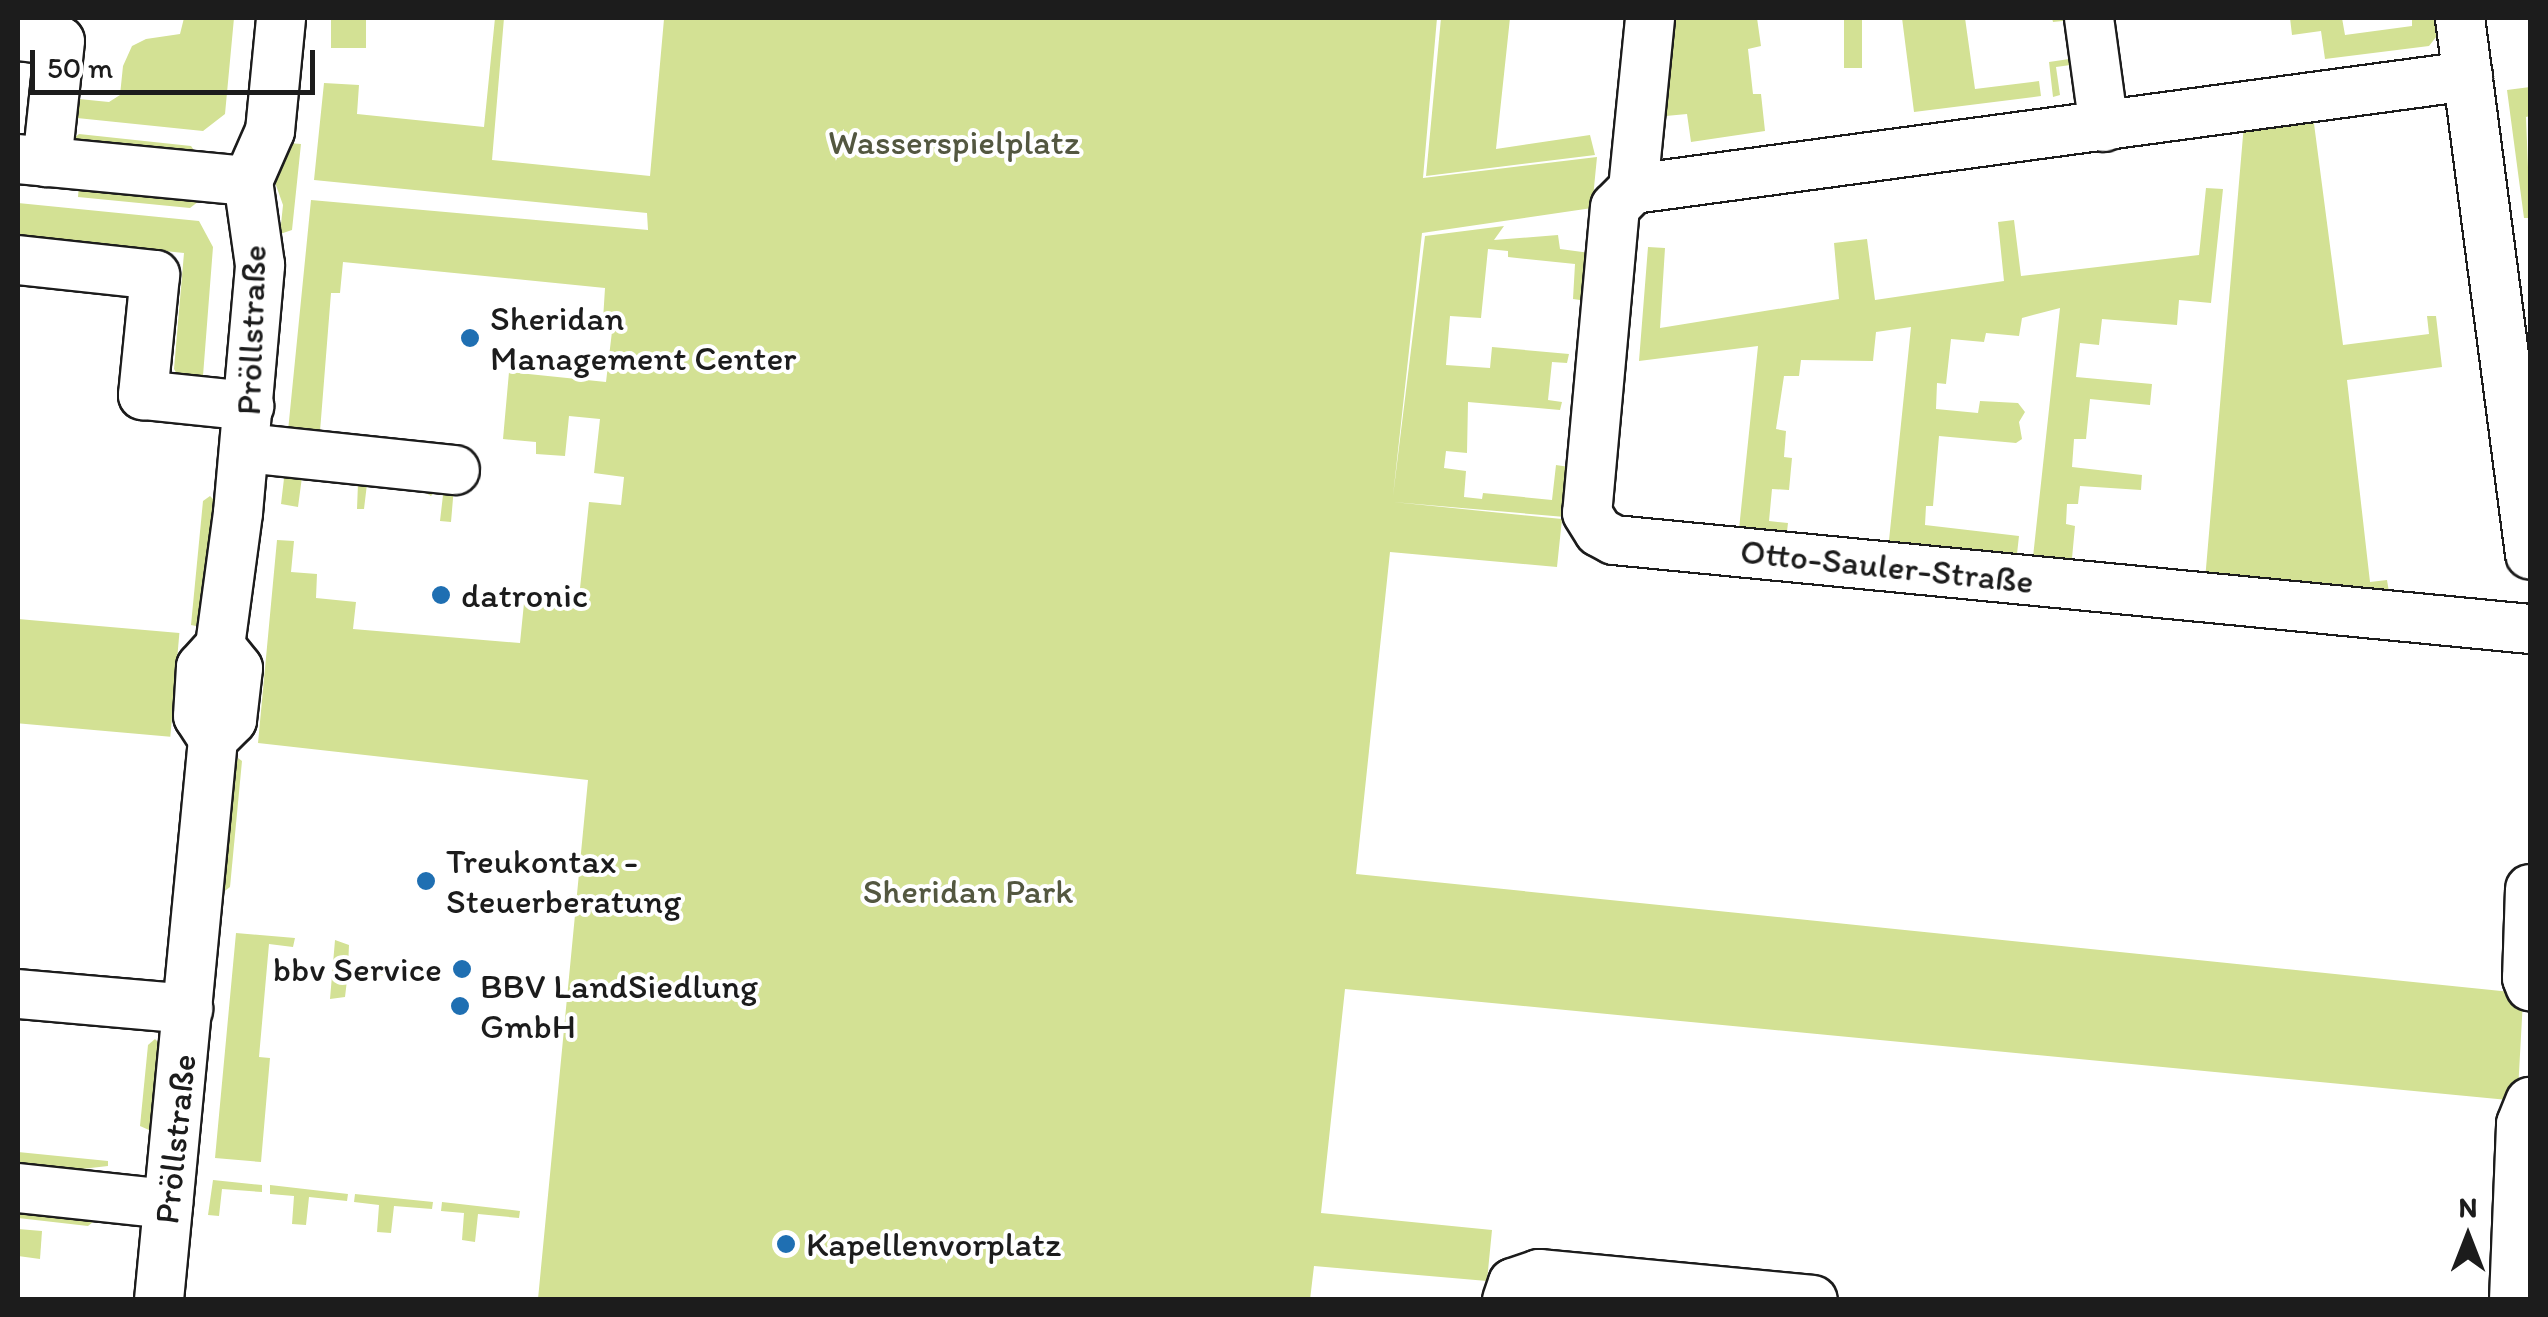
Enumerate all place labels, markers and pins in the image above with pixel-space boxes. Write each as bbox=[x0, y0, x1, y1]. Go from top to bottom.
place label: Sheridan Management Center bbox=[490, 297, 797, 379]
marker: Sheridan Management Center bbox=[459, 327, 481, 349]
place label: datronic bbox=[461, 574, 588, 616]
marker: datronic bbox=[430, 584, 452, 606]
place label: Treukontax - Steuerberatung bbox=[446, 840, 681, 922]
marker: Treukontax - Steuerberatung bbox=[415, 870, 437, 892]
place label: bbv Service bbox=[273, 948, 442, 990]
marker: bbv Service bbox=[451, 958, 473, 980]
place label: BBV LandSiedlung GmbH bbox=[480, 965, 758, 1047]
marker: BBV LandSiedlung GmbH bbox=[449, 995, 471, 1017]
place label: Kapellenvorplatz bbox=[806, 1223, 1061, 1265]
marker: Kapellenvorplatz bbox=[775, 1233, 797, 1255]

